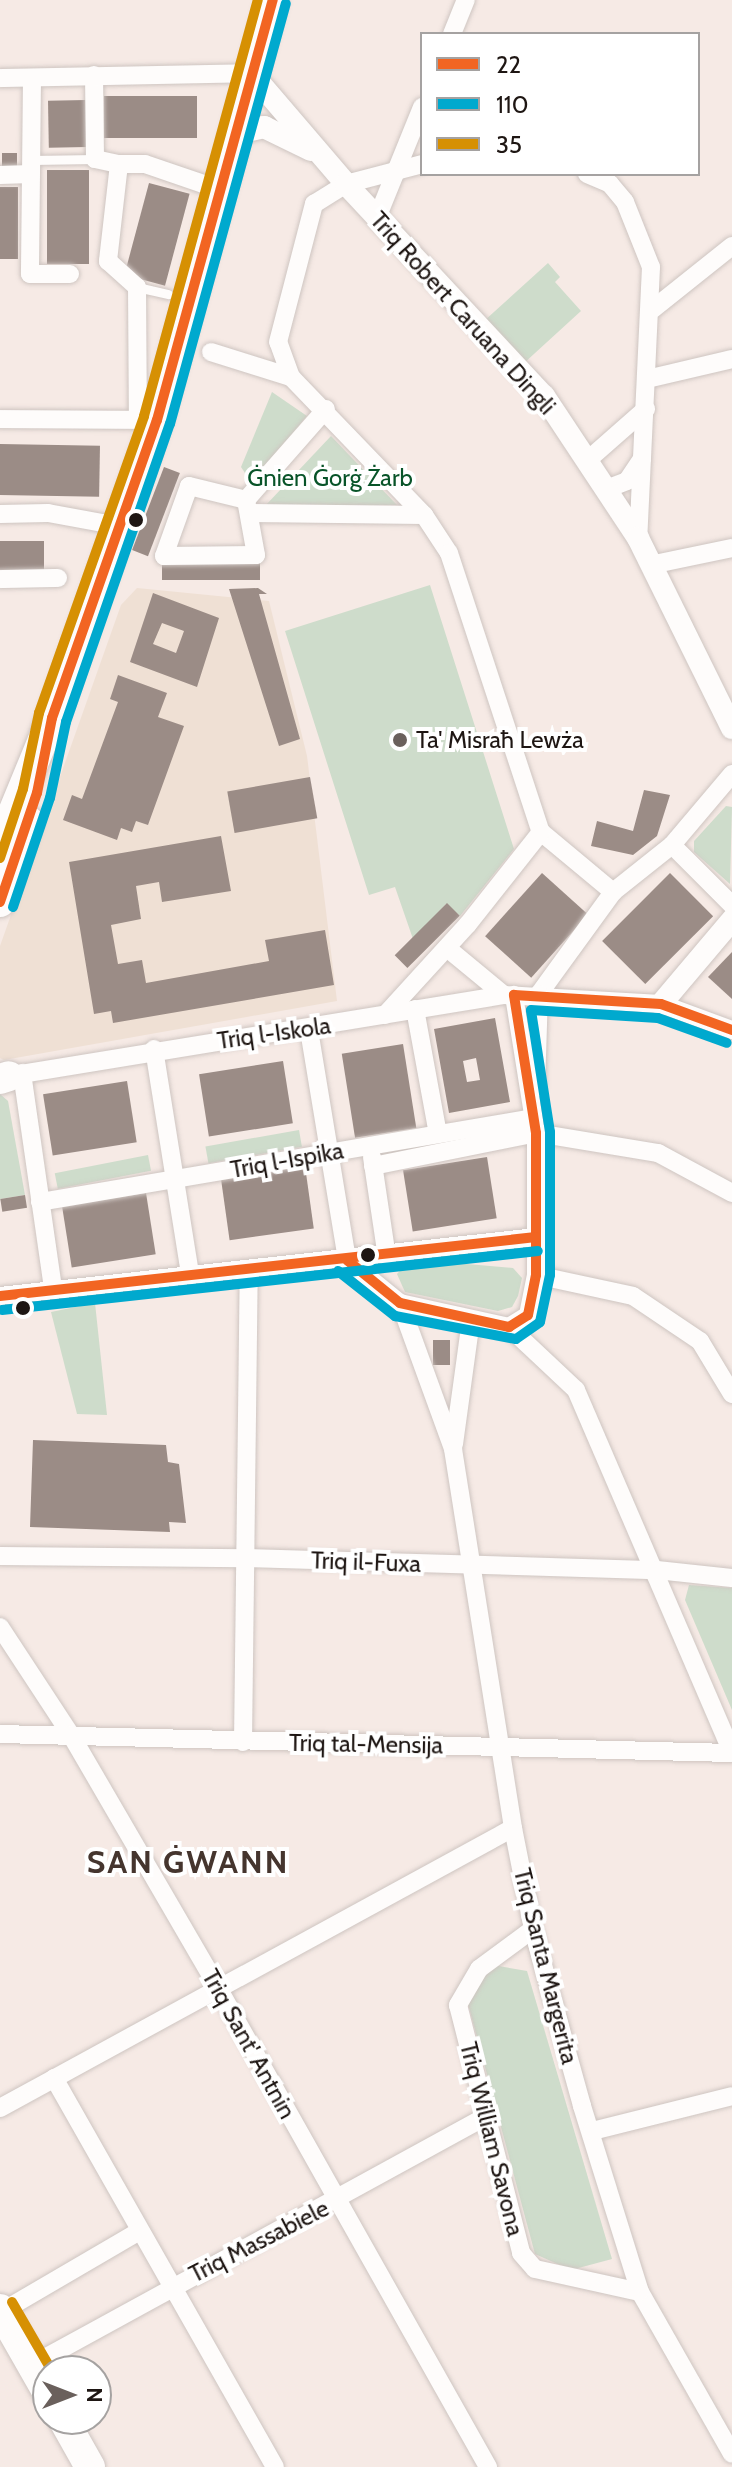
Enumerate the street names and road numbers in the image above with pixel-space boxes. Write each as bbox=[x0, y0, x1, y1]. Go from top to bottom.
street label: Triq Robert Caruana Dingli bbox=[364, 206, 562, 420]
street label: Triq l-Iskola bbox=[215, 1011, 333, 1055]
street label: Triq l-Ispika bbox=[228, 1136, 346, 1184]
street label: Triq il-Fuxa bbox=[311, 1546, 421, 1578]
street label: Triq tal-Mensija bbox=[289, 1728, 443, 1760]
street label: Triq Santa Margerita bbox=[508, 1865, 584, 2067]
street label: Triq Sant' Antnin bbox=[196, 1964, 302, 2124]
street label: Triq William Savona bbox=[454, 2039, 530, 2239]
street label: Triq Massabiele bbox=[184, 2193, 334, 2289]

